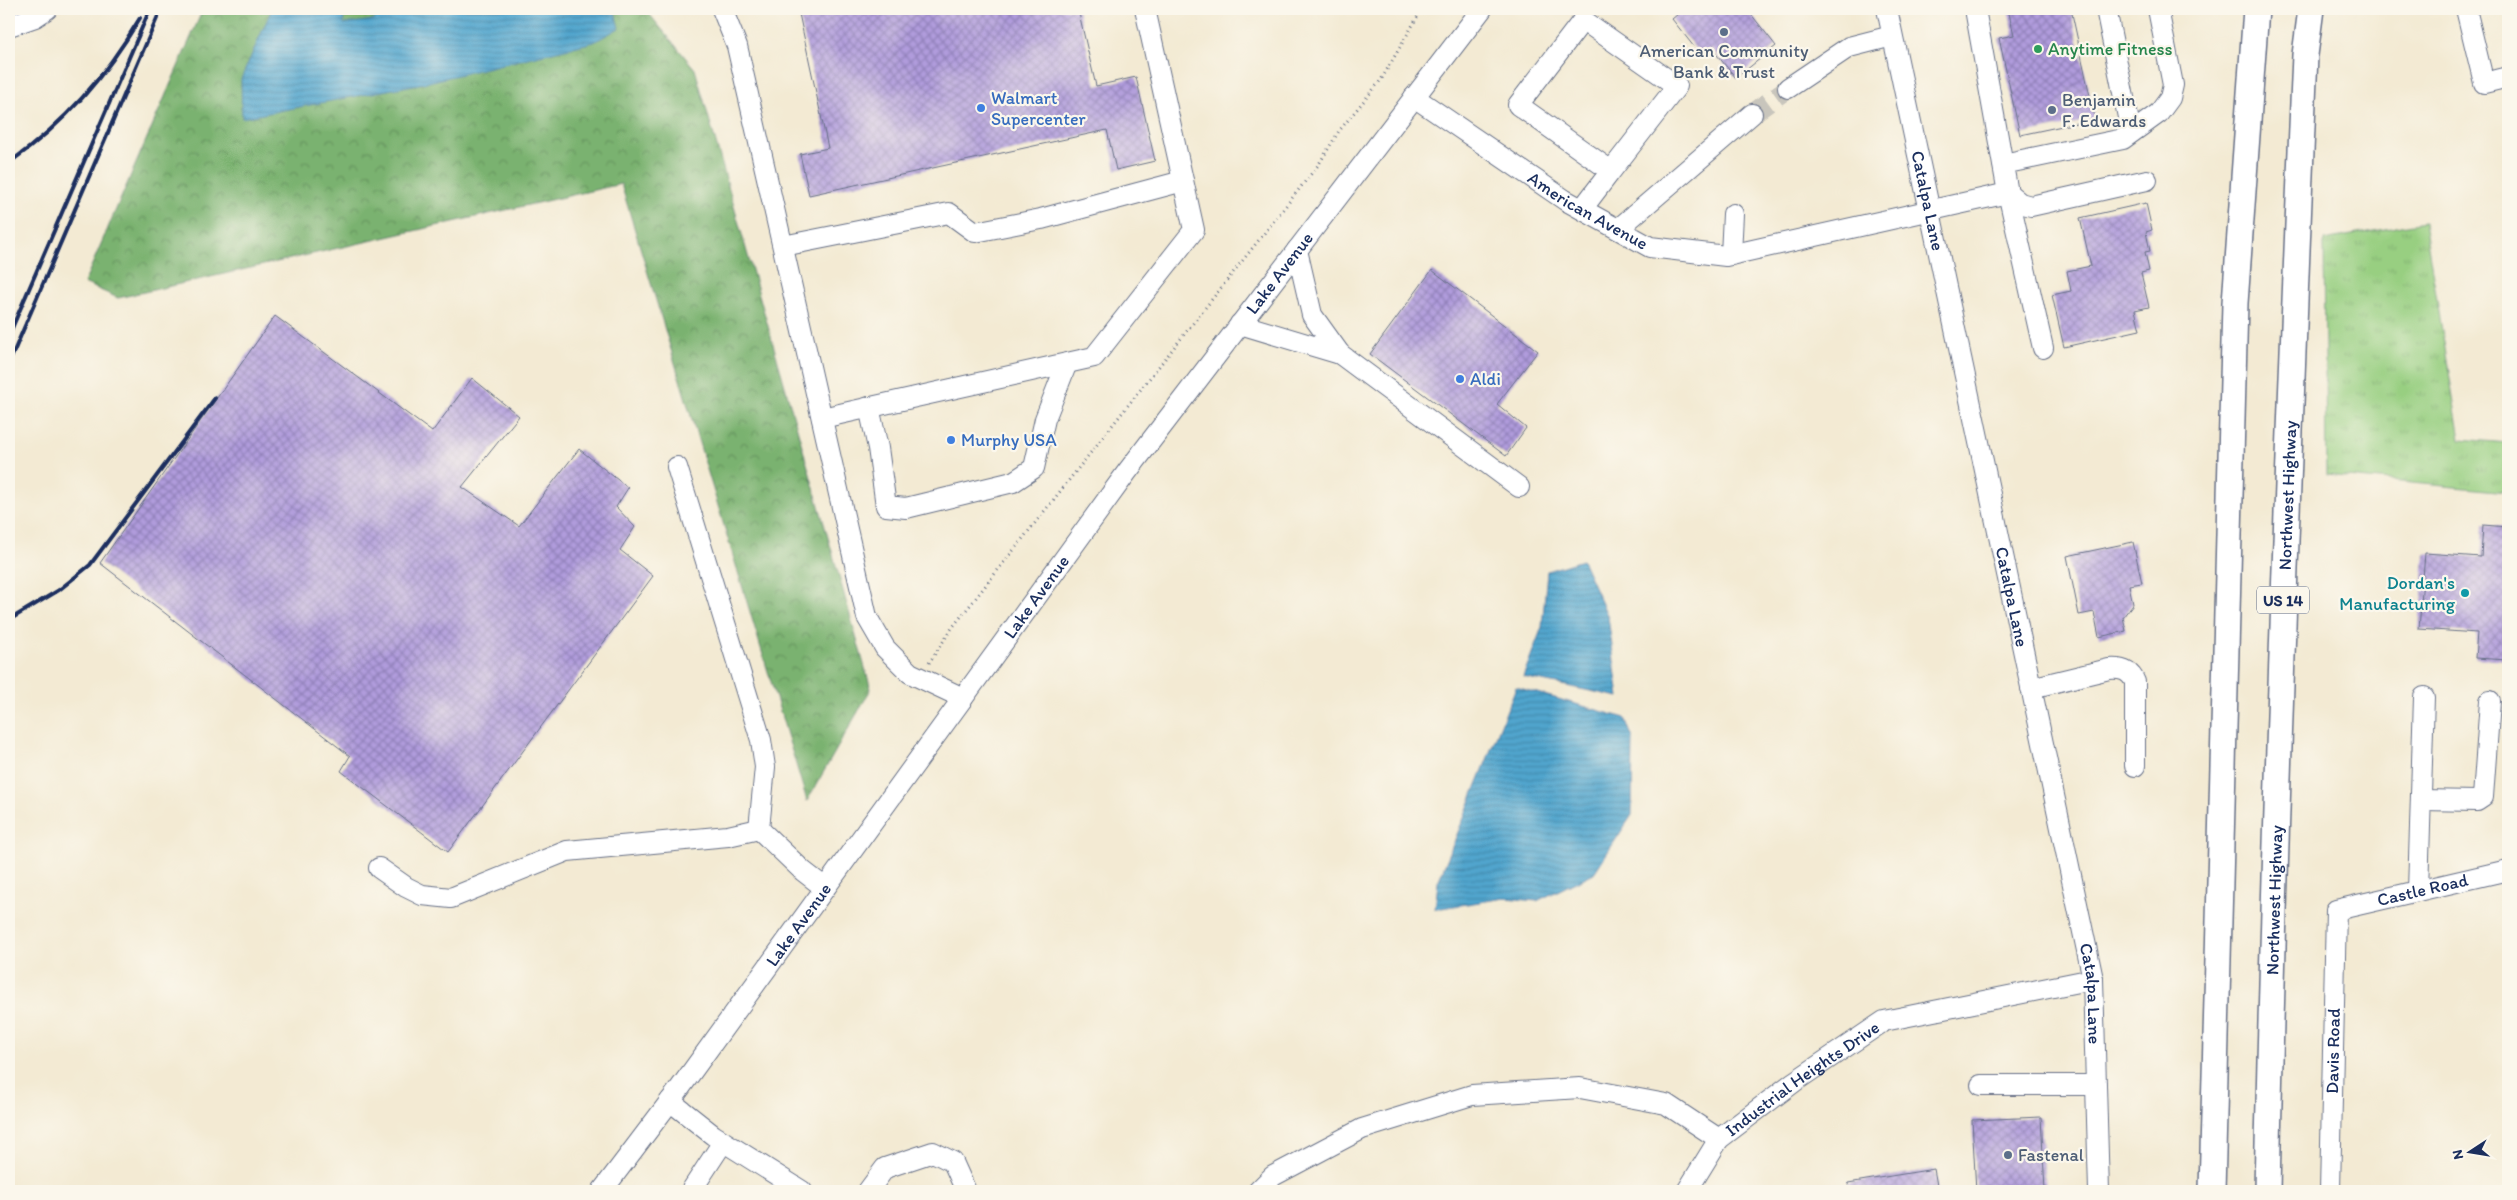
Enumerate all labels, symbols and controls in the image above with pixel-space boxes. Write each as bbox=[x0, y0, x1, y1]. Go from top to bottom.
marker: American Community Bank & Trust bbox=[1718, 26, 1730, 38]
place label: Anytime Fitness bbox=[2048, 38, 2173, 60]
place label: American Community Bank & Trust bbox=[1640, 40, 1809, 83]
marker: Anytime Fitness bbox=[2032, 43, 2044, 55]
place label: Walmart Supercenter bbox=[991, 87, 1087, 130]
place label: Benjamin F. Edwards bbox=[2062, 89, 2146, 132]
marker: Walmart Supercenter bbox=[975, 102, 987, 114]
marker: Benjamin F. Edwards bbox=[2046, 104, 2058, 116]
street label: Catalpa Lane bbox=[1906, 149, 1949, 253]
street label: American Avenue bbox=[1523, 167, 1652, 255]
street label: Lake Avenue bbox=[1241, 228, 1318, 319]
place label: Aldi bbox=[1470, 368, 1501, 390]
marker: Aldi bbox=[1454, 373, 1466, 385]
street label: Northwest Highway bbox=[2274, 419, 2301, 571]
place label: Murphy USA bbox=[961, 429, 1057, 451]
marker: Murphy USA bbox=[945, 434, 957, 446]
street label: Catalpa Lane bbox=[1991, 545, 2033, 649]
street label: Lake Avenue bbox=[999, 551, 1074, 643]
place label: Dordan's Manufacturing bbox=[2339, 572, 2456, 615]
road number: US 14 bbox=[2257, 586, 2309, 614]
marker: Dordan's Manufacturing bbox=[2459, 587, 2471, 599]
street label: Northwest Highway bbox=[2261, 824, 2287, 975]
street label: Castle Road bbox=[2375, 869, 2470, 911]
street label: Lake Avenue bbox=[761, 879, 836, 971]
street label: Catalpa Lane bbox=[2075, 941, 2106, 1045]
street label: Davis Road bbox=[2321, 1008, 2345, 1094]
street label: Industrial Heights Drive bbox=[1721, 1016, 1884, 1141]
north arrow bbox=[2444, 1128, 2494, 1178]
place label: Fastenal bbox=[2018, 1144, 2084, 1166]
text: N bbox=[2448, 1148, 2467, 1161]
marker: Fastenal bbox=[2002, 1149, 2014, 1161]

